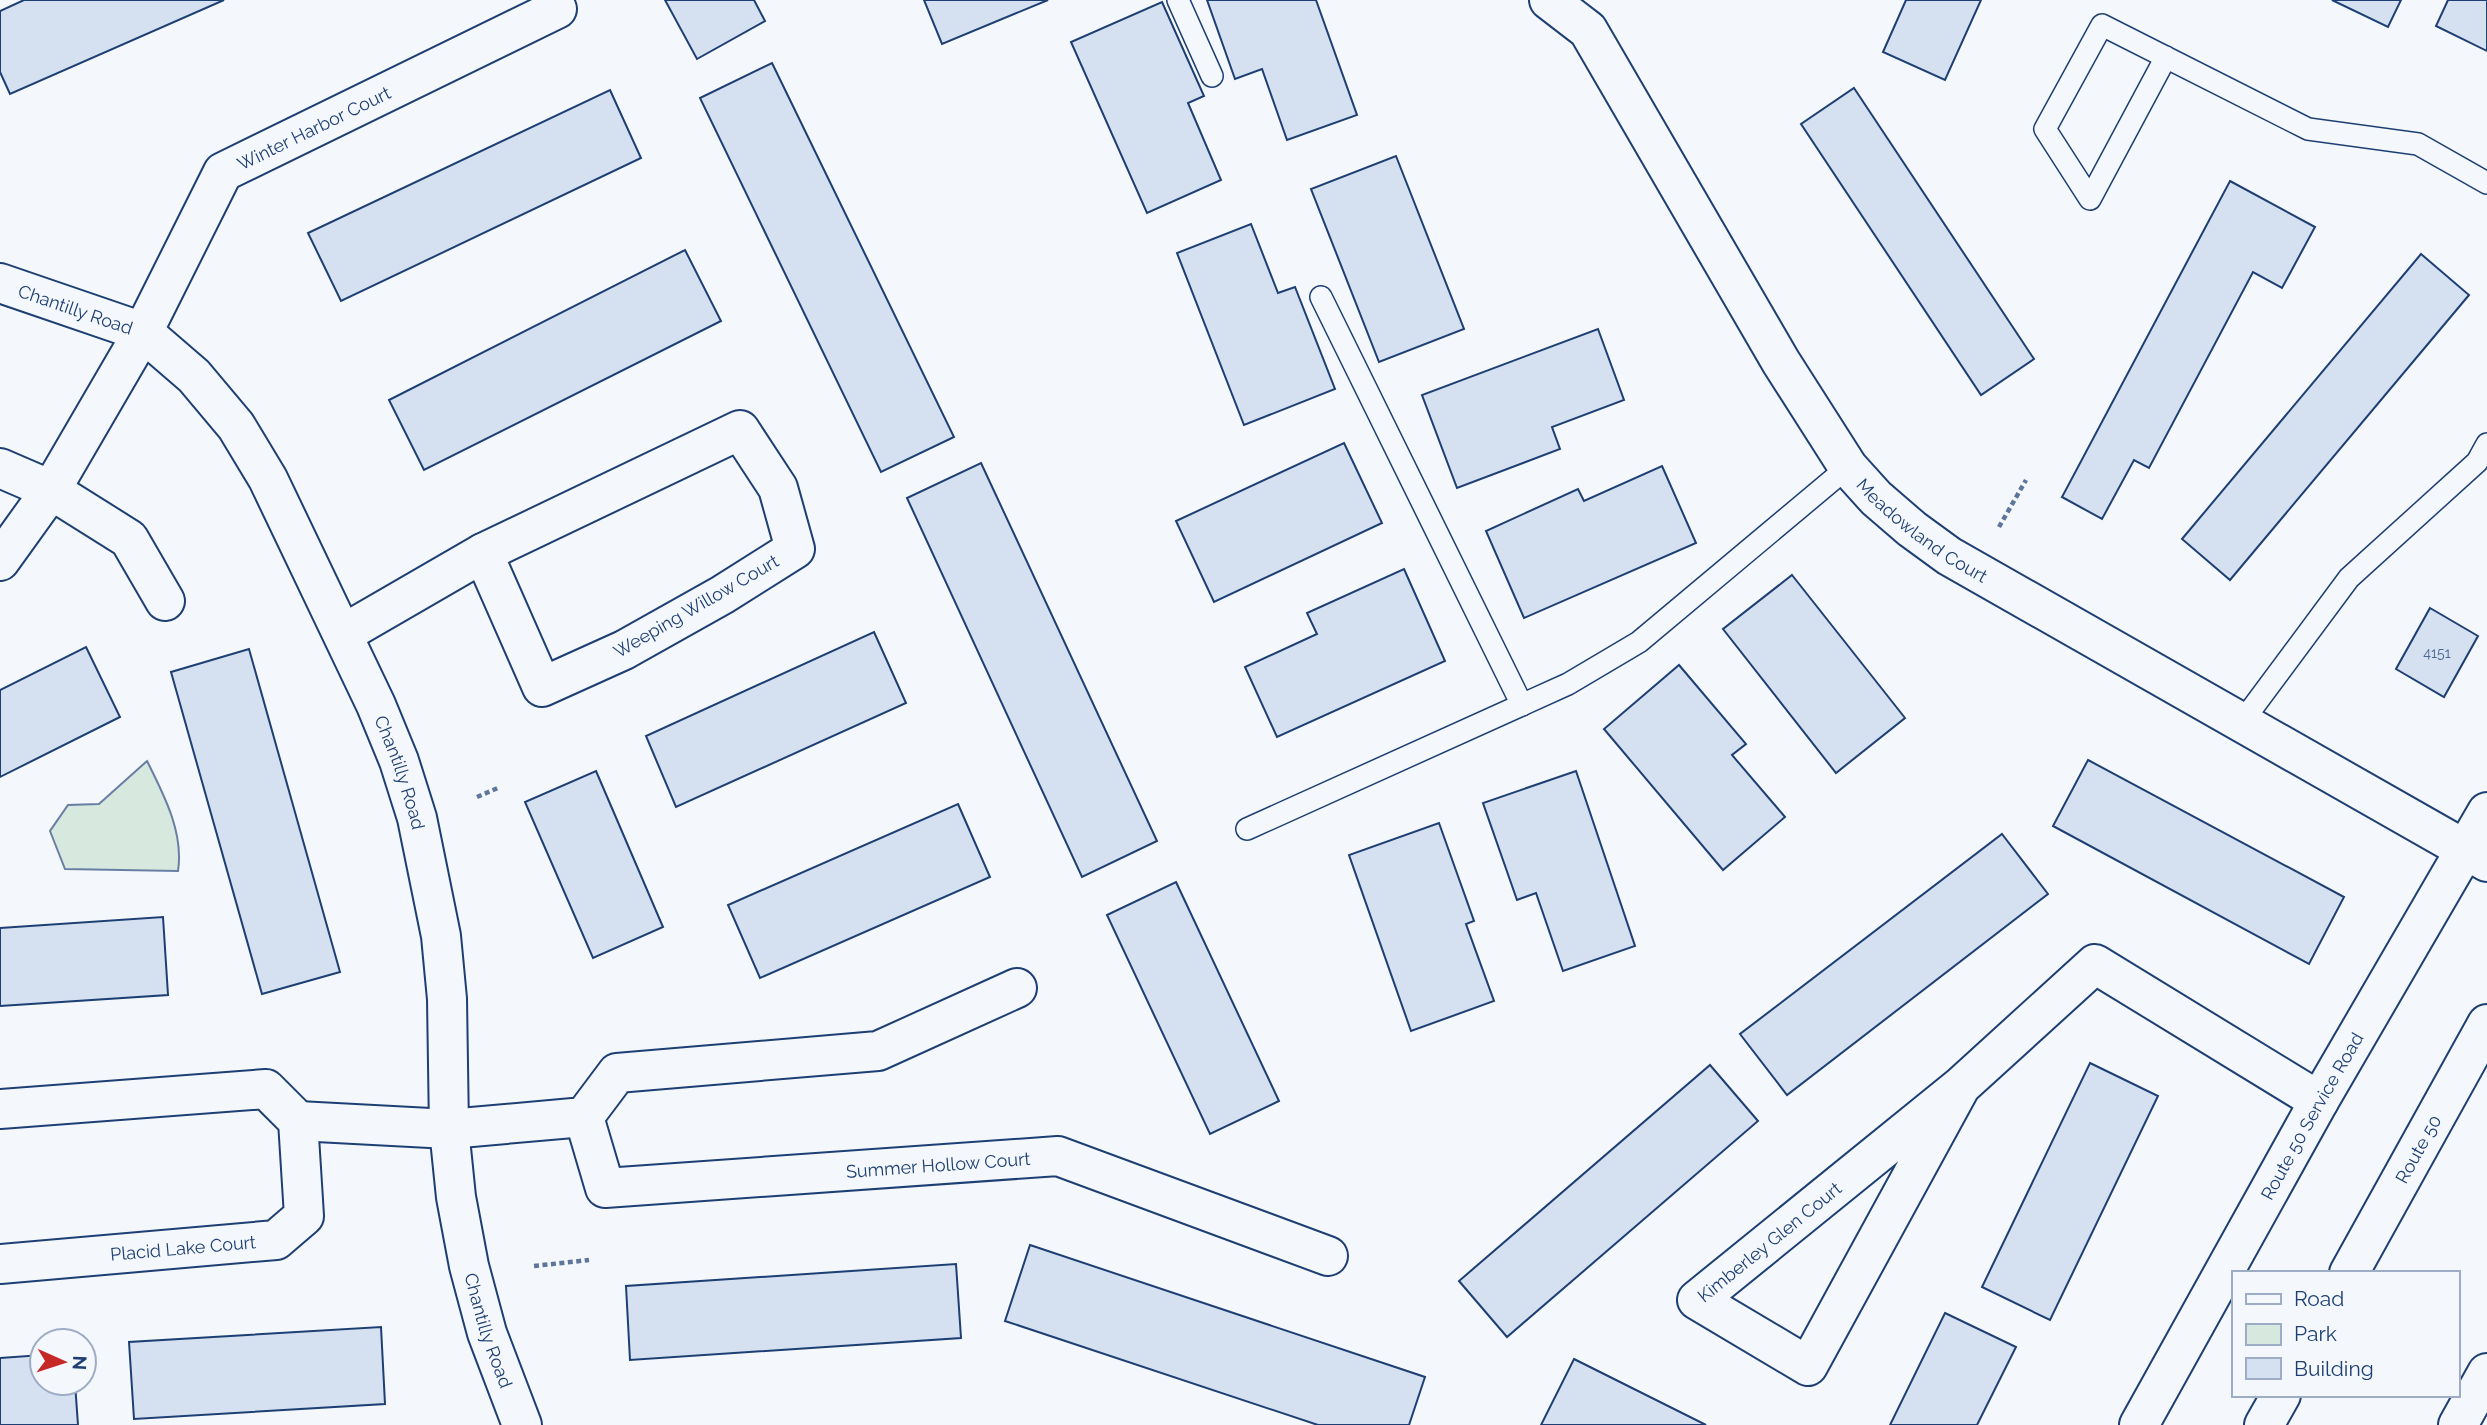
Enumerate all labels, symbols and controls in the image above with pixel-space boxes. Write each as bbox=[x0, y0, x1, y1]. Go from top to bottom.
street label: Winter Harbor Court bbox=[234, 81, 394, 174]
street label: Chantilly Road bbox=[16, 280, 136, 338]
street label: Meadowland Court bbox=[1853, 474, 1991, 586]
street label: Weeping Willow Court bbox=[610, 550, 782, 662]
house number: 4151 bbox=[2423, 645, 2451, 661]
street label: Chantilly Road bbox=[371, 712, 430, 831]
street label: Route 50 Service Road bbox=[2256, 1028, 2367, 1203]
street label: Route 50 bbox=[2391, 1111, 2445, 1187]
street label: Summer Hollow Court bbox=[845, 1147, 1031, 1181]
street label: Kimberley Glen Court bbox=[1693, 1177, 1845, 1306]
street label: Placid Lake Court bbox=[109, 1231, 257, 1265]
street label: Chantilly Road bbox=[461, 1270, 517, 1391]
legend bbox=[2232, 1271, 2459, 1397]
text: Road bbox=[2294, 1286, 2344, 1311]
text: Park bbox=[2294, 1321, 2337, 1346]
north arrow bbox=[28, 1327, 98, 1397]
text: N bbox=[69, 1355, 91, 1371]
text: Building bbox=[2294, 1356, 2374, 1381]

